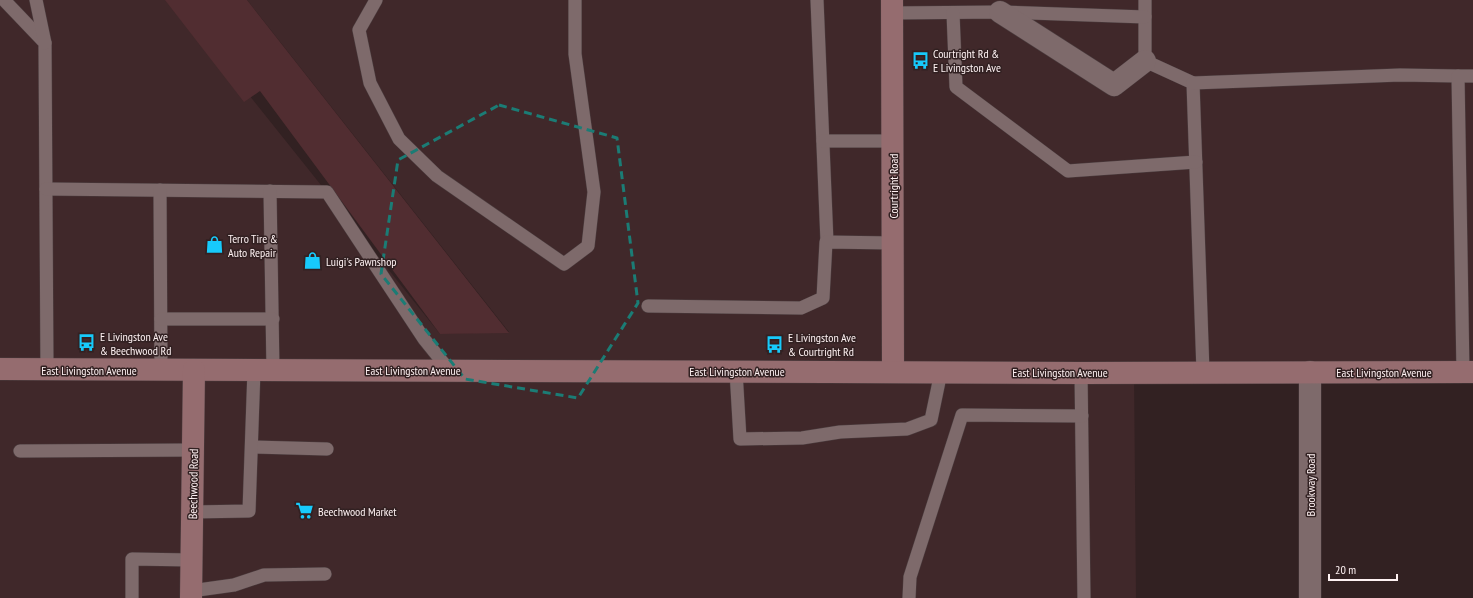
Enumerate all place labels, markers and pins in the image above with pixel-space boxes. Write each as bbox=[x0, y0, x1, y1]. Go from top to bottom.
place label: Courtright Rd & E Livingston Ave bbox=[933, 46, 1001, 75]
bus stop icon: Courtright Rd & E Livingston Ave bbox=[910, 50, 930, 70]
place label: Terro Tire & Auto Repair bbox=[228, 231, 278, 260]
shop icon: Terro Tire & Auto Repair bbox=[205, 235, 225, 255]
shop icon: Luigi's Pawnshop bbox=[303, 251, 323, 271]
place label: Luigi's Pawnshop bbox=[326, 254, 397, 269]
place label: E Livingston Ave & Beechwood Rd bbox=[100, 329, 171, 358]
place label: E Livingston Ave & Courtright Rd bbox=[788, 330, 856, 359]
bus stop icon: E Livingston Ave & Beechwood Rd bbox=[77, 333, 97, 353]
bus stop icon: E Livingston Ave & Courtright Rd bbox=[765, 334, 785, 354]
supermarket icon: Beechwood Market bbox=[295, 501, 315, 521]
place label: Beechwood Market bbox=[318, 504, 397, 519]

